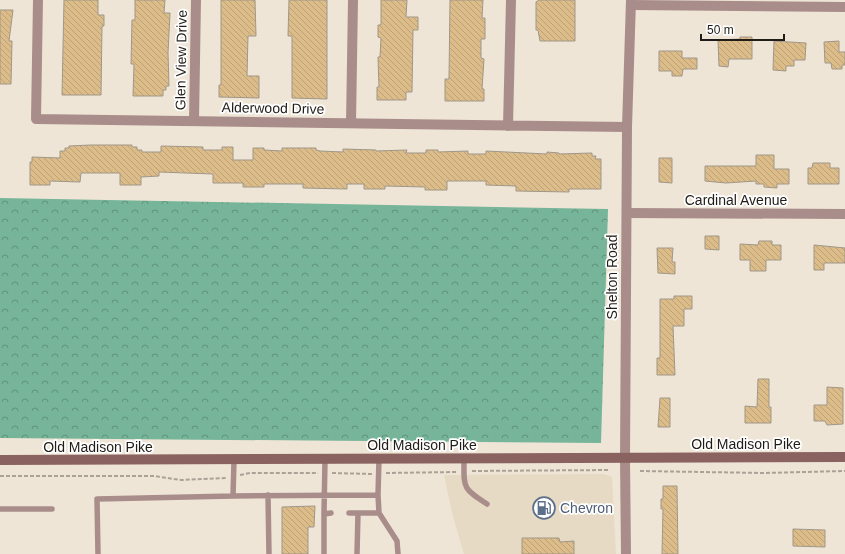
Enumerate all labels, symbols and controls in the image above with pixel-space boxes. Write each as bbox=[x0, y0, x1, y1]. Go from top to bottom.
street label: Glen View Drive bbox=[172, 10, 190, 110]
scale bar bbox=[701, 16, 784, 42]
text: 50 m bbox=[707, 23, 734, 37]
street label: Alderwood Drive bbox=[222, 99, 325, 117]
street label: Cardinal Avenue bbox=[685, 192, 787, 208]
street label: Shelton Road bbox=[604, 235, 620, 319]
street label: Old Madison Pike bbox=[691, 436, 801, 452]
street label: Old Madison Pike bbox=[367, 437, 477, 453]
street label: Old Madison Pike bbox=[43, 439, 153, 455]
fuel station icon: Chevron bbox=[531, 495, 557, 521]
place label: Chevron bbox=[560, 500, 613, 516]

